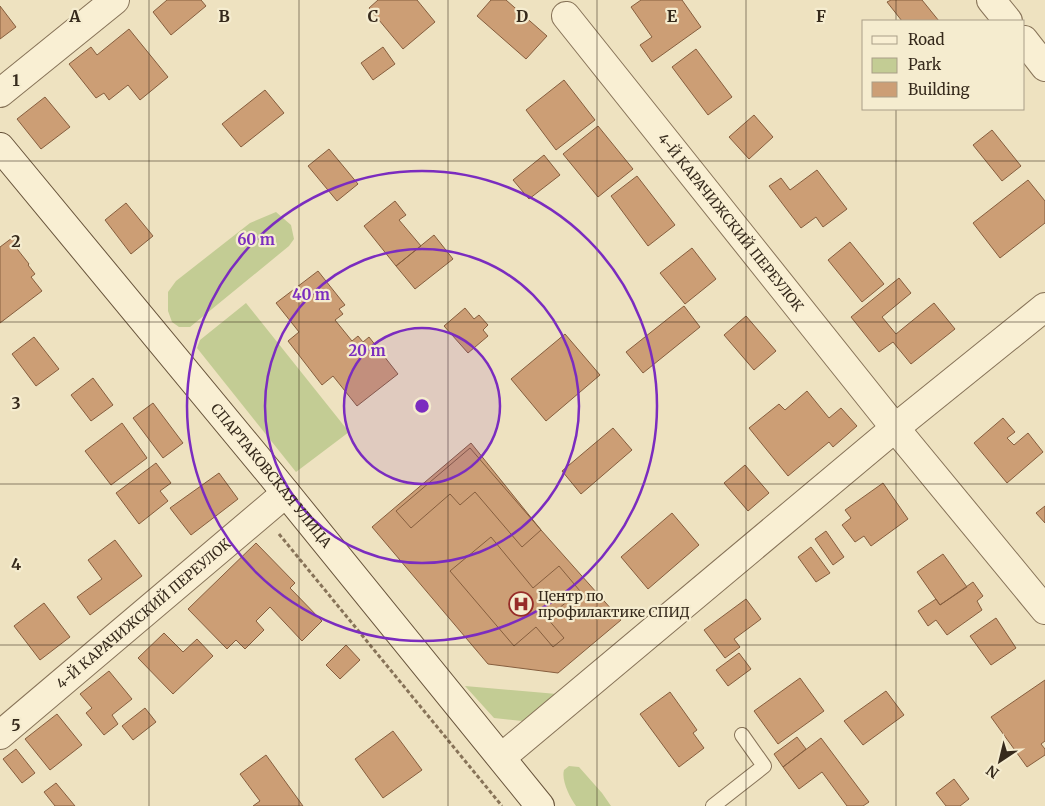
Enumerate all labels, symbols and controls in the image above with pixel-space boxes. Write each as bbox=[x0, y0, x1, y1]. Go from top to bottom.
text: A bbox=[68, 6, 81, 26]
text: B bbox=[218, 6, 230, 26]
text: C bbox=[368, 6, 378, 26]
text: D bbox=[516, 6, 528, 26]
text: E bbox=[667, 6, 678, 26]
text: F bbox=[816, 6, 826, 26]
legend bbox=[862, 20, 1025, 110]
text: Road bbox=[908, 30, 944, 49]
text: Park bbox=[908, 55, 942, 74]
text: 1 bbox=[12, 70, 20, 90]
text: Building bbox=[908, 80, 970, 99]
street label: 4-Й КАРАЧИЖСКИЙ ПЕРЕУЛОК bbox=[654, 130, 807, 315]
text: 60 m bbox=[237, 230, 275, 249]
text: 2 bbox=[11, 231, 21, 251]
text: 40 m bbox=[292, 285, 330, 304]
text: 20 m bbox=[348, 341, 386, 360]
text: 3 bbox=[11, 393, 21, 413]
centre of rings bbox=[413, 397, 431, 415]
street label: СПАРТАКОВСКАЯ УЛИЦА bbox=[207, 400, 336, 551]
street label: 4-Й КАРАЧИЖСКИЙ ПЕРЕУЛОК bbox=[53, 535, 234, 692]
text: 4 bbox=[11, 554, 21, 574]
place label: Центр по профилактике СПИД bbox=[538, 587, 690, 621]
hospital icon: Центр по профилактике СПИД bbox=[508, 591, 534, 617]
text: 5 bbox=[11, 715, 21, 735]
north arrow bbox=[975, 736, 1025, 786]
text: N bbox=[983, 761, 1002, 782]

